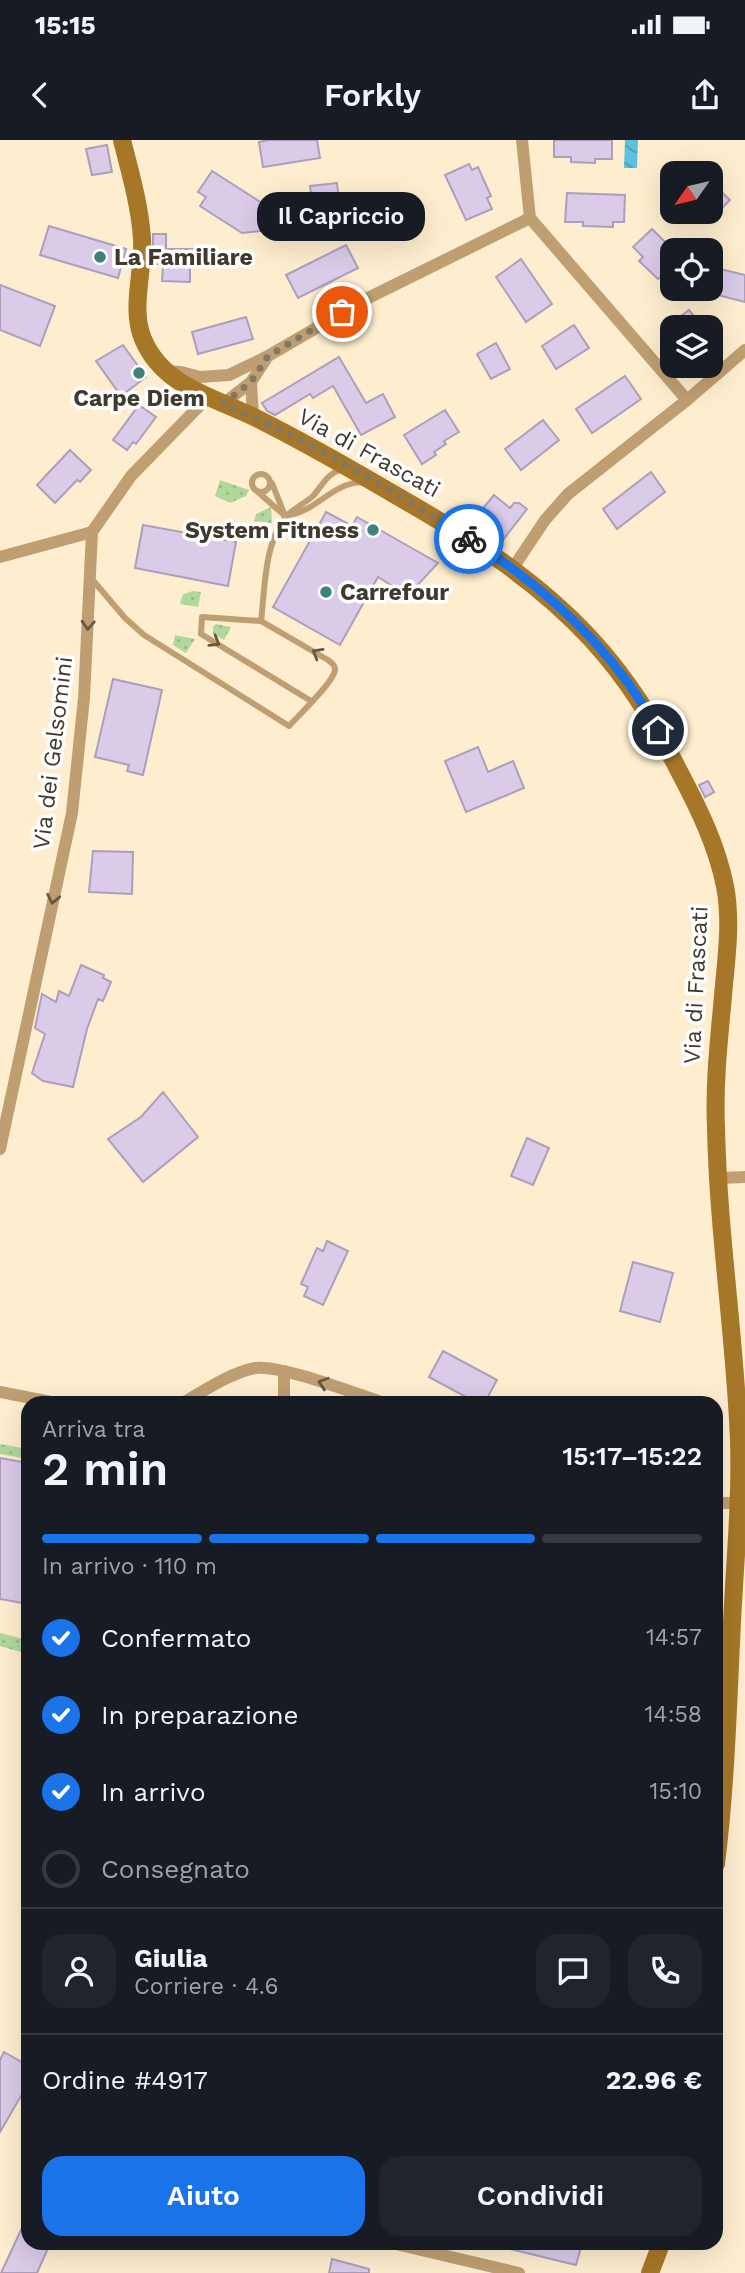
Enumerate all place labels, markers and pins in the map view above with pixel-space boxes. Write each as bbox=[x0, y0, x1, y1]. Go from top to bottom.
callout: Il Capriccio bbox=[258, 193, 426, 242]
place label: La Familiare bbox=[114, 244, 253, 271]
marker: La Familiare bbox=[92, 249, 108, 265]
pin bbox=[312, 282, 372, 342]
marker: Carpe Diem bbox=[131, 365, 147, 381]
place label: Carpe Diem bbox=[73, 385, 205, 412]
place label: System Fitness bbox=[185, 517, 359, 544]
marker: System Fitness bbox=[365, 522, 381, 538]
place label: Carrefour bbox=[340, 579, 449, 606]
marker: Carrefour bbox=[318, 584, 334, 600]
pin bbox=[628, 700, 688, 760]

